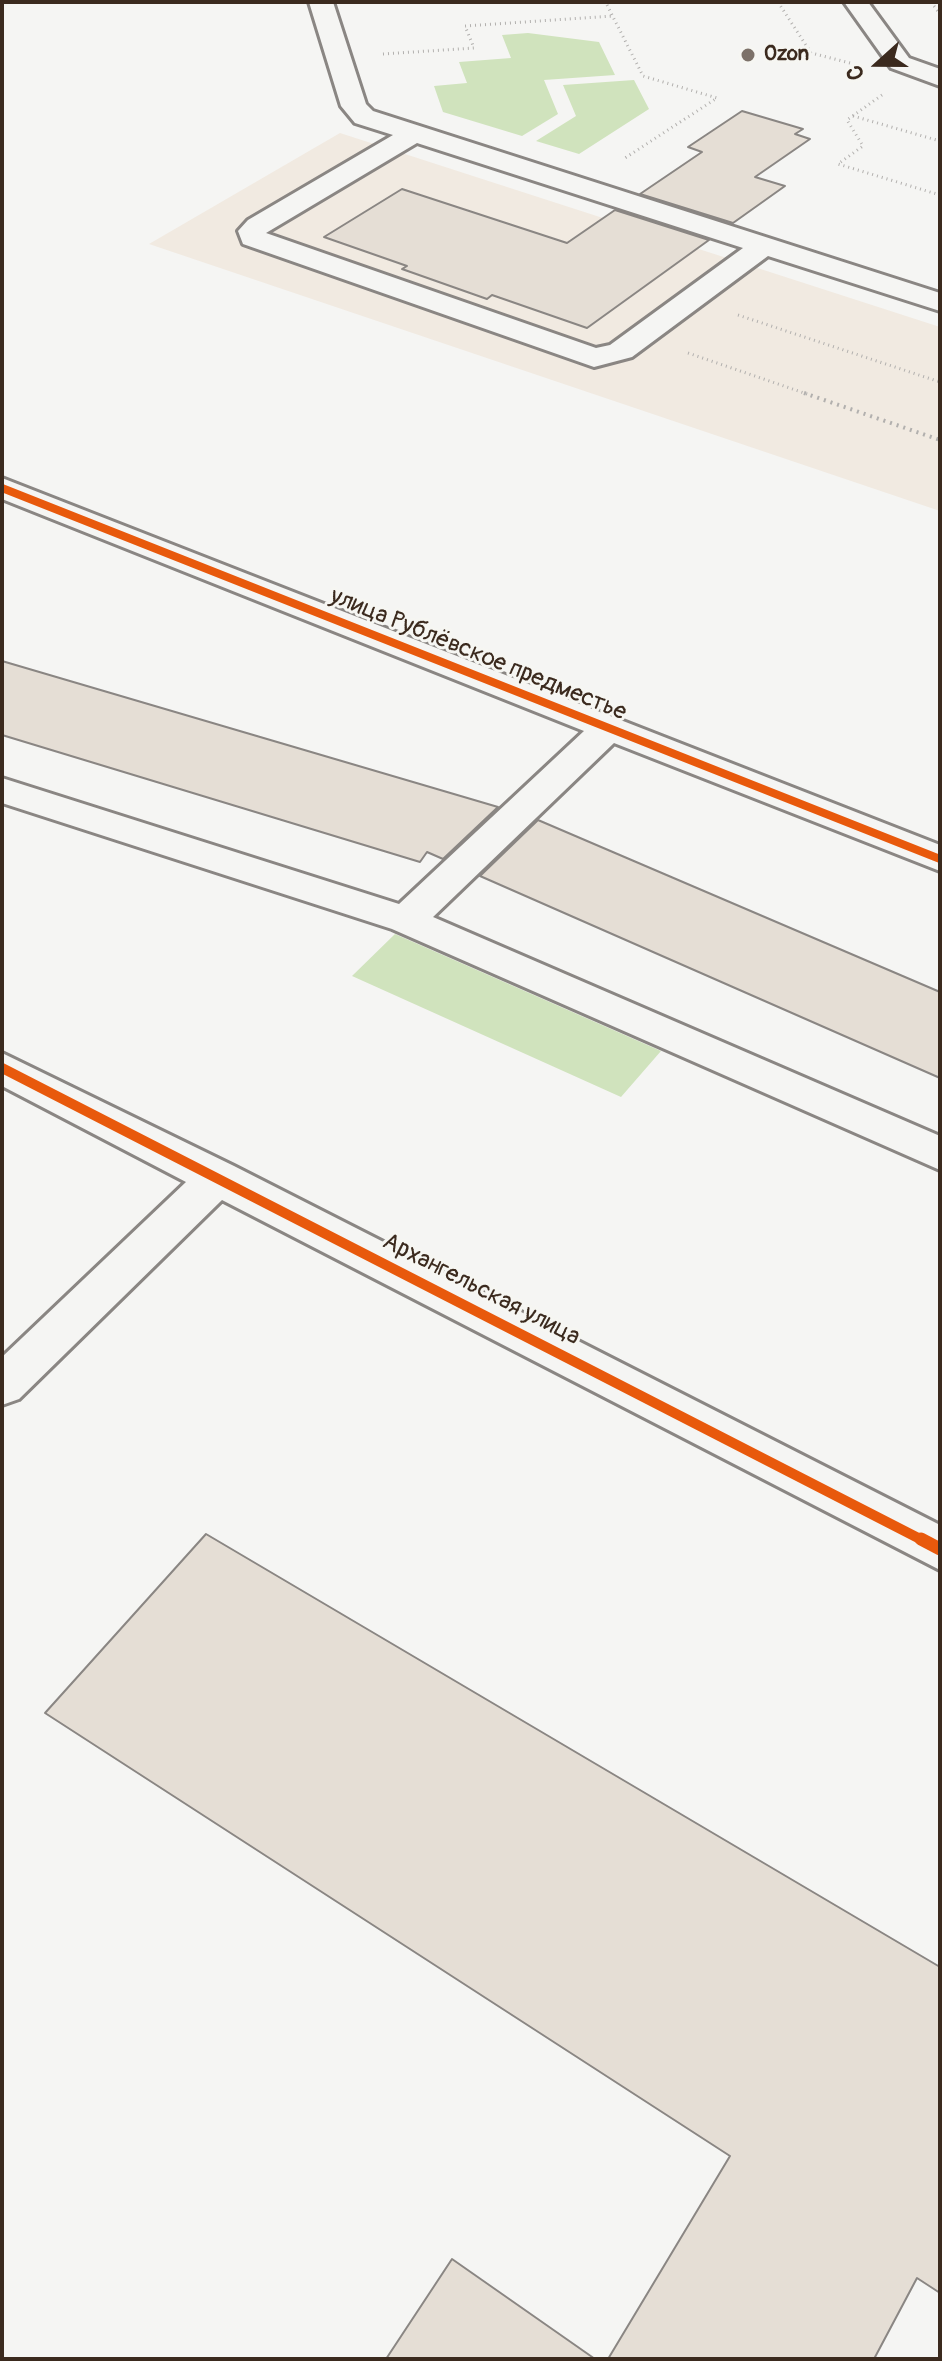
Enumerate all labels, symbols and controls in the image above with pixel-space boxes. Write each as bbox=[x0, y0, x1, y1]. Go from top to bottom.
north arrow bbox=[838, 24, 918, 104]
place label: Ozon bbox=[764, 43, 809, 67]
marker: Ozon bbox=[739, 46, 757, 64]
text: С bbox=[840, 61, 871, 84]
street label: улица Рублёвское предместье bbox=[326, 582, 630, 728]
street label: Архангельская улица bbox=[377, 1228, 585, 1352]

